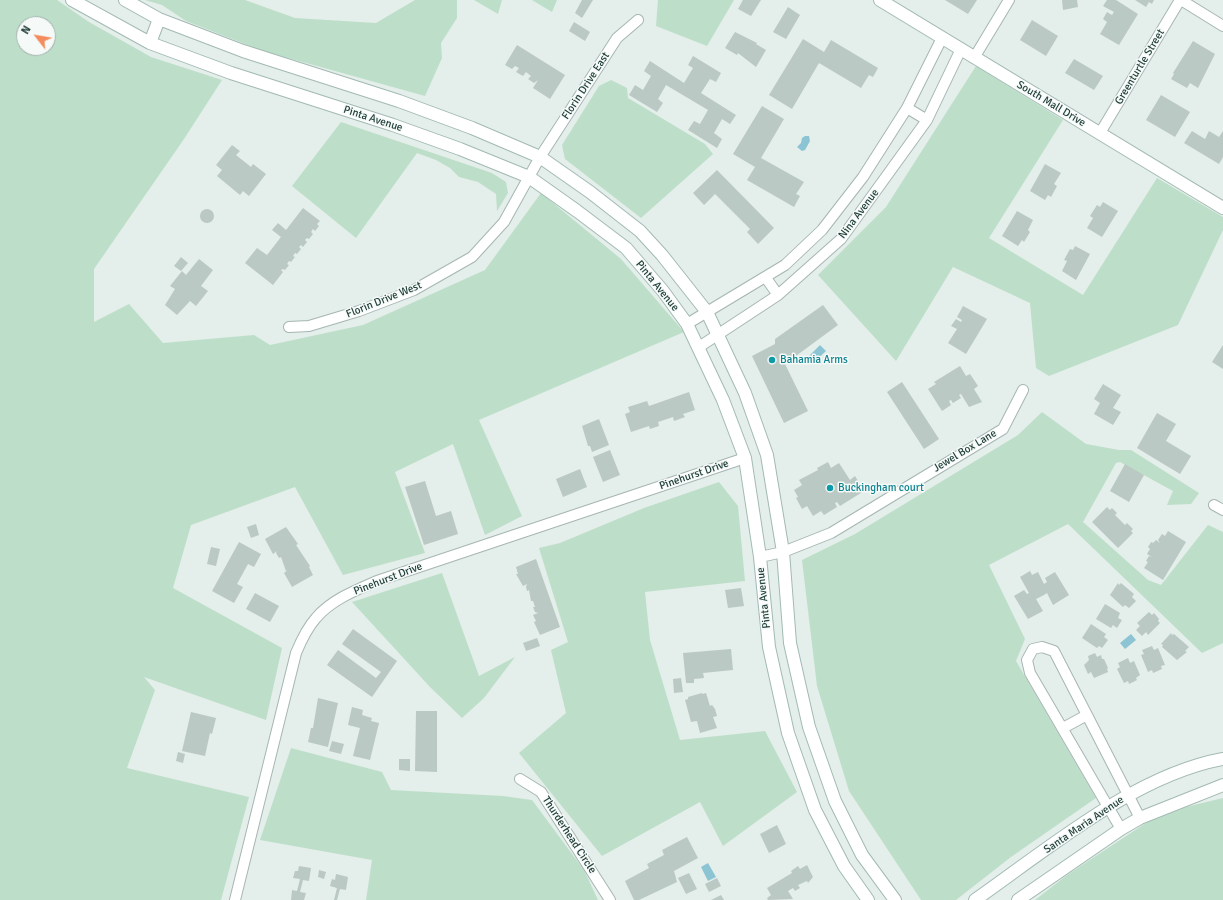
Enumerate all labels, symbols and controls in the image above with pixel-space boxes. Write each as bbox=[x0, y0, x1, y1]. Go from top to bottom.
north arrow bbox=[16, 16, 56, 56]
text: N bbox=[19, 23, 34, 37]
street label: Greenturtle Street bbox=[1112, 27, 1168, 107]
street label: Florin Drive East bbox=[559, 50, 613, 122]
street label: South Mall Drive bbox=[1014, 78, 1088, 130]
street label: Pinta Avenue bbox=[342, 103, 404, 135]
street label: Nina Avenue bbox=[836, 187, 882, 241]
street label: Pinta Avenue bbox=[633, 258, 681, 314]
street label: Florin Drive West bbox=[344, 279, 424, 321]
place label: Bahamia Arms bbox=[780, 353, 848, 367]
marker: Bahamia Arms bbox=[767, 355, 777, 365]
street label: Jewel Box Lane bbox=[931, 427, 999, 475]
street label: Pinehurst Drive bbox=[658, 457, 730, 493]
place label: Buckingham court bbox=[838, 481, 924, 495]
marker: Buckingham court bbox=[825, 483, 835, 493]
street label: Pinehurst Drive bbox=[352, 560, 424, 598]
street label: Pinta Avenue bbox=[754, 567, 774, 629]
street label: Santa Maria Avenue bbox=[1042, 793, 1126, 857]
street label: Thurderhead Circle bbox=[539, 794, 599, 876]

